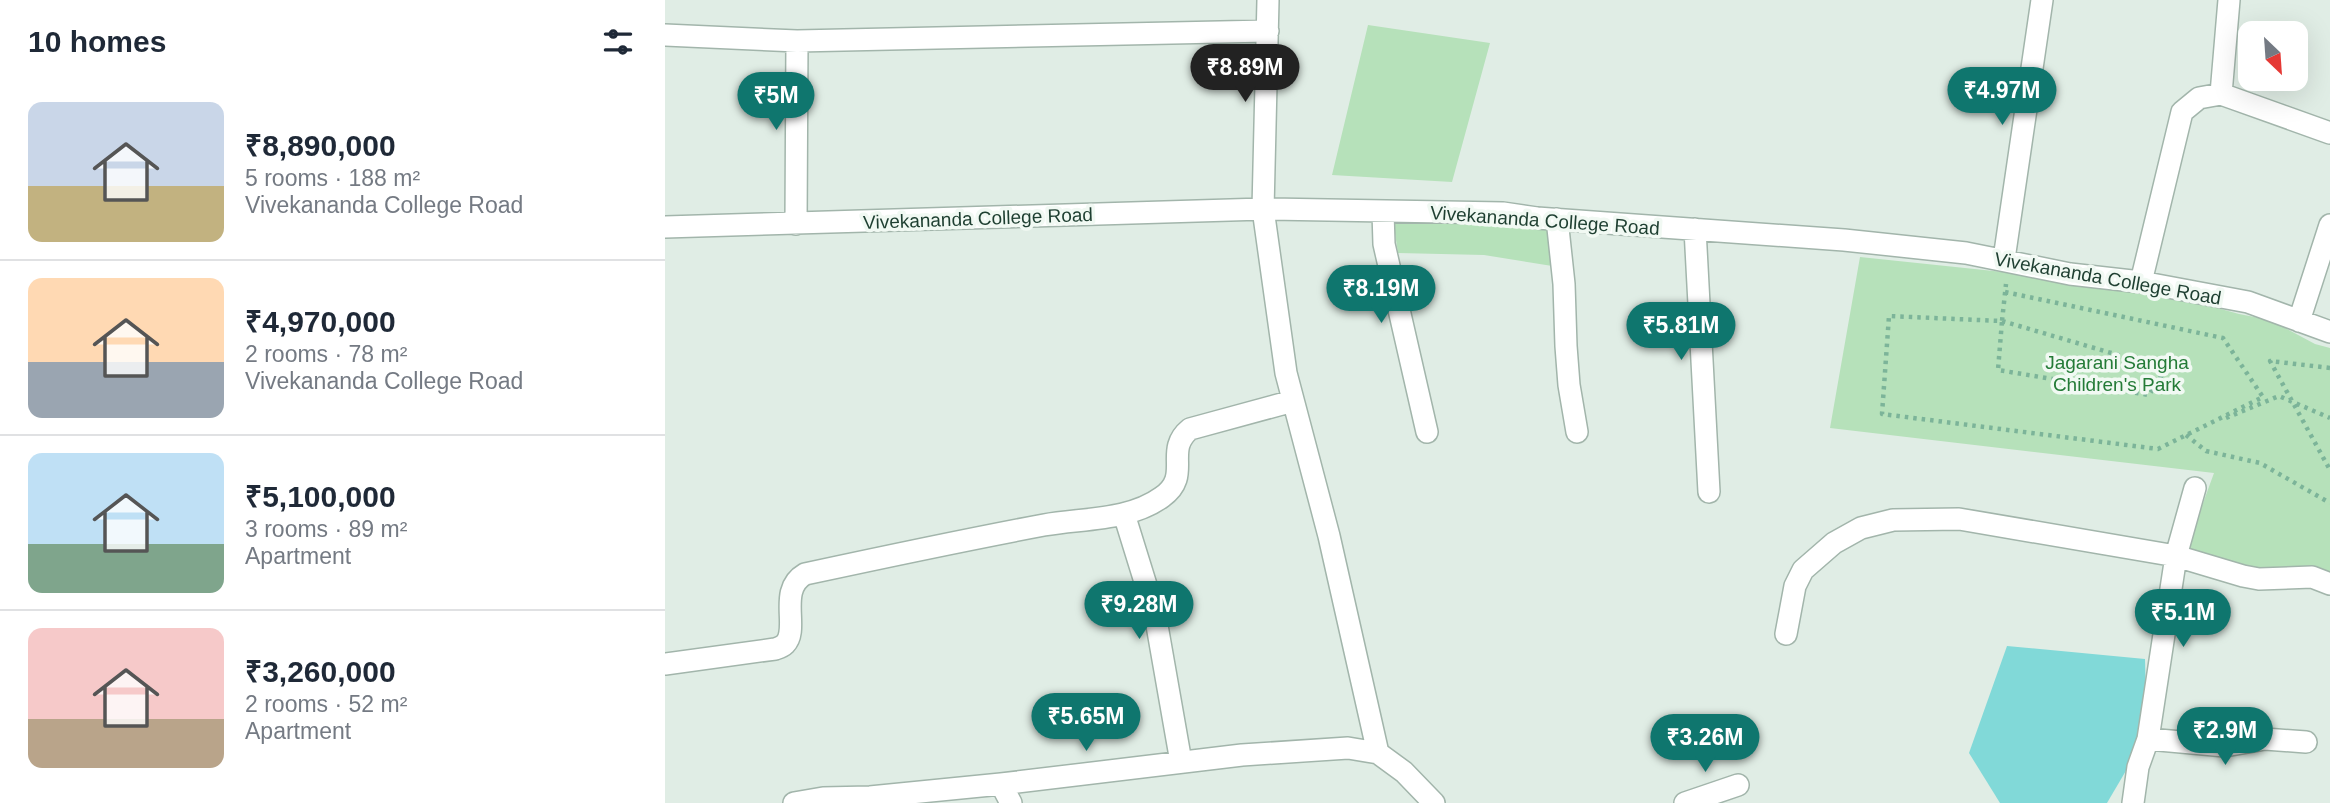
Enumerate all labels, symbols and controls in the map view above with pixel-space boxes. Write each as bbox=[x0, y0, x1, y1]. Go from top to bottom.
north arrow bbox=[2238, 21, 2308, 91]
map controls bbox=[2238, 21, 2308, 91]
icon: filters bbox=[599, 23, 637, 61]
text: 10 homes bbox=[28, 25, 166, 58]
pin: ₹8.89M bbox=[1188, 44, 1302, 104]
text: ₹8.89M bbox=[1206, 54, 1284, 80]
pin: ₹4.97M bbox=[1945, 68, 2059, 127]
pin: ₹5M bbox=[742, 72, 810, 132]
text: ₹4.97M bbox=[1963, 77, 2041, 103]
text: ₹5M bbox=[753, 82, 799, 108]
text: ₹8,890,000 bbox=[245, 129, 396, 162]
icon: home bbox=[84, 130, 168, 214]
text: 5 rooms · 188 m² bbox=[245, 165, 420, 191]
text: Vivekananda College Road bbox=[245, 192, 523, 218]
street label: Vivekananda College Road bbox=[1430, 202, 1660, 239]
street label: Vivekananda College Road bbox=[863, 204, 1093, 233]
street label: Vivekananda College Road bbox=[1993, 248, 2223, 309]
pin: ₹8.19M bbox=[1324, 266, 1438, 325]
text: ₹8.19M bbox=[1342, 275, 1420, 301]
pin: ₹5.81M bbox=[1624, 302, 1738, 362]
text: ₹4,970,000 bbox=[245, 305, 396, 338]
icon: home bbox=[84, 306, 168, 390]
text: ₹5.81M bbox=[1642, 312, 1720, 338]
text: 2 rooms · 78 m² bbox=[245, 341, 407, 367]
park label: Jagarani Sangha Children's Park bbox=[2045, 352, 2189, 395]
text: Vivekananda College Road bbox=[245, 368, 523, 394]
text: ₹5,100,000 bbox=[245, 480, 396, 513]
icon: home bbox=[84, 481, 168, 565]
text: 3 rooms · 89 m² bbox=[245, 516, 407, 542]
text: Apartment bbox=[245, 543, 351, 569]
pin: ₹9.28M bbox=[1082, 582, 1196, 641]
pin: ₹5.1M bbox=[2134, 590, 2232, 649]
text: ₹9.28M bbox=[1100, 591, 1178, 617]
text: ₹5.1M bbox=[2151, 599, 2215, 625]
text: ₹3,260,000 bbox=[245, 655, 396, 688]
icon: home bbox=[84, 656, 168, 740]
text: 2 rooms · 52 m² bbox=[245, 691, 407, 717]
pin: ₹5.65M bbox=[1029, 694, 1143, 753]
text: ₹5.65M bbox=[1047, 703, 1125, 729]
pin: ₹2.9M bbox=[2176, 708, 2274, 767]
pin: ₹3.26M bbox=[1648, 714, 1762, 774]
text: ₹2.9M bbox=[2193, 717, 2257, 743]
text: Apartment bbox=[245, 718, 351, 744]
text: ₹3.26M bbox=[1666, 724, 1744, 750]

